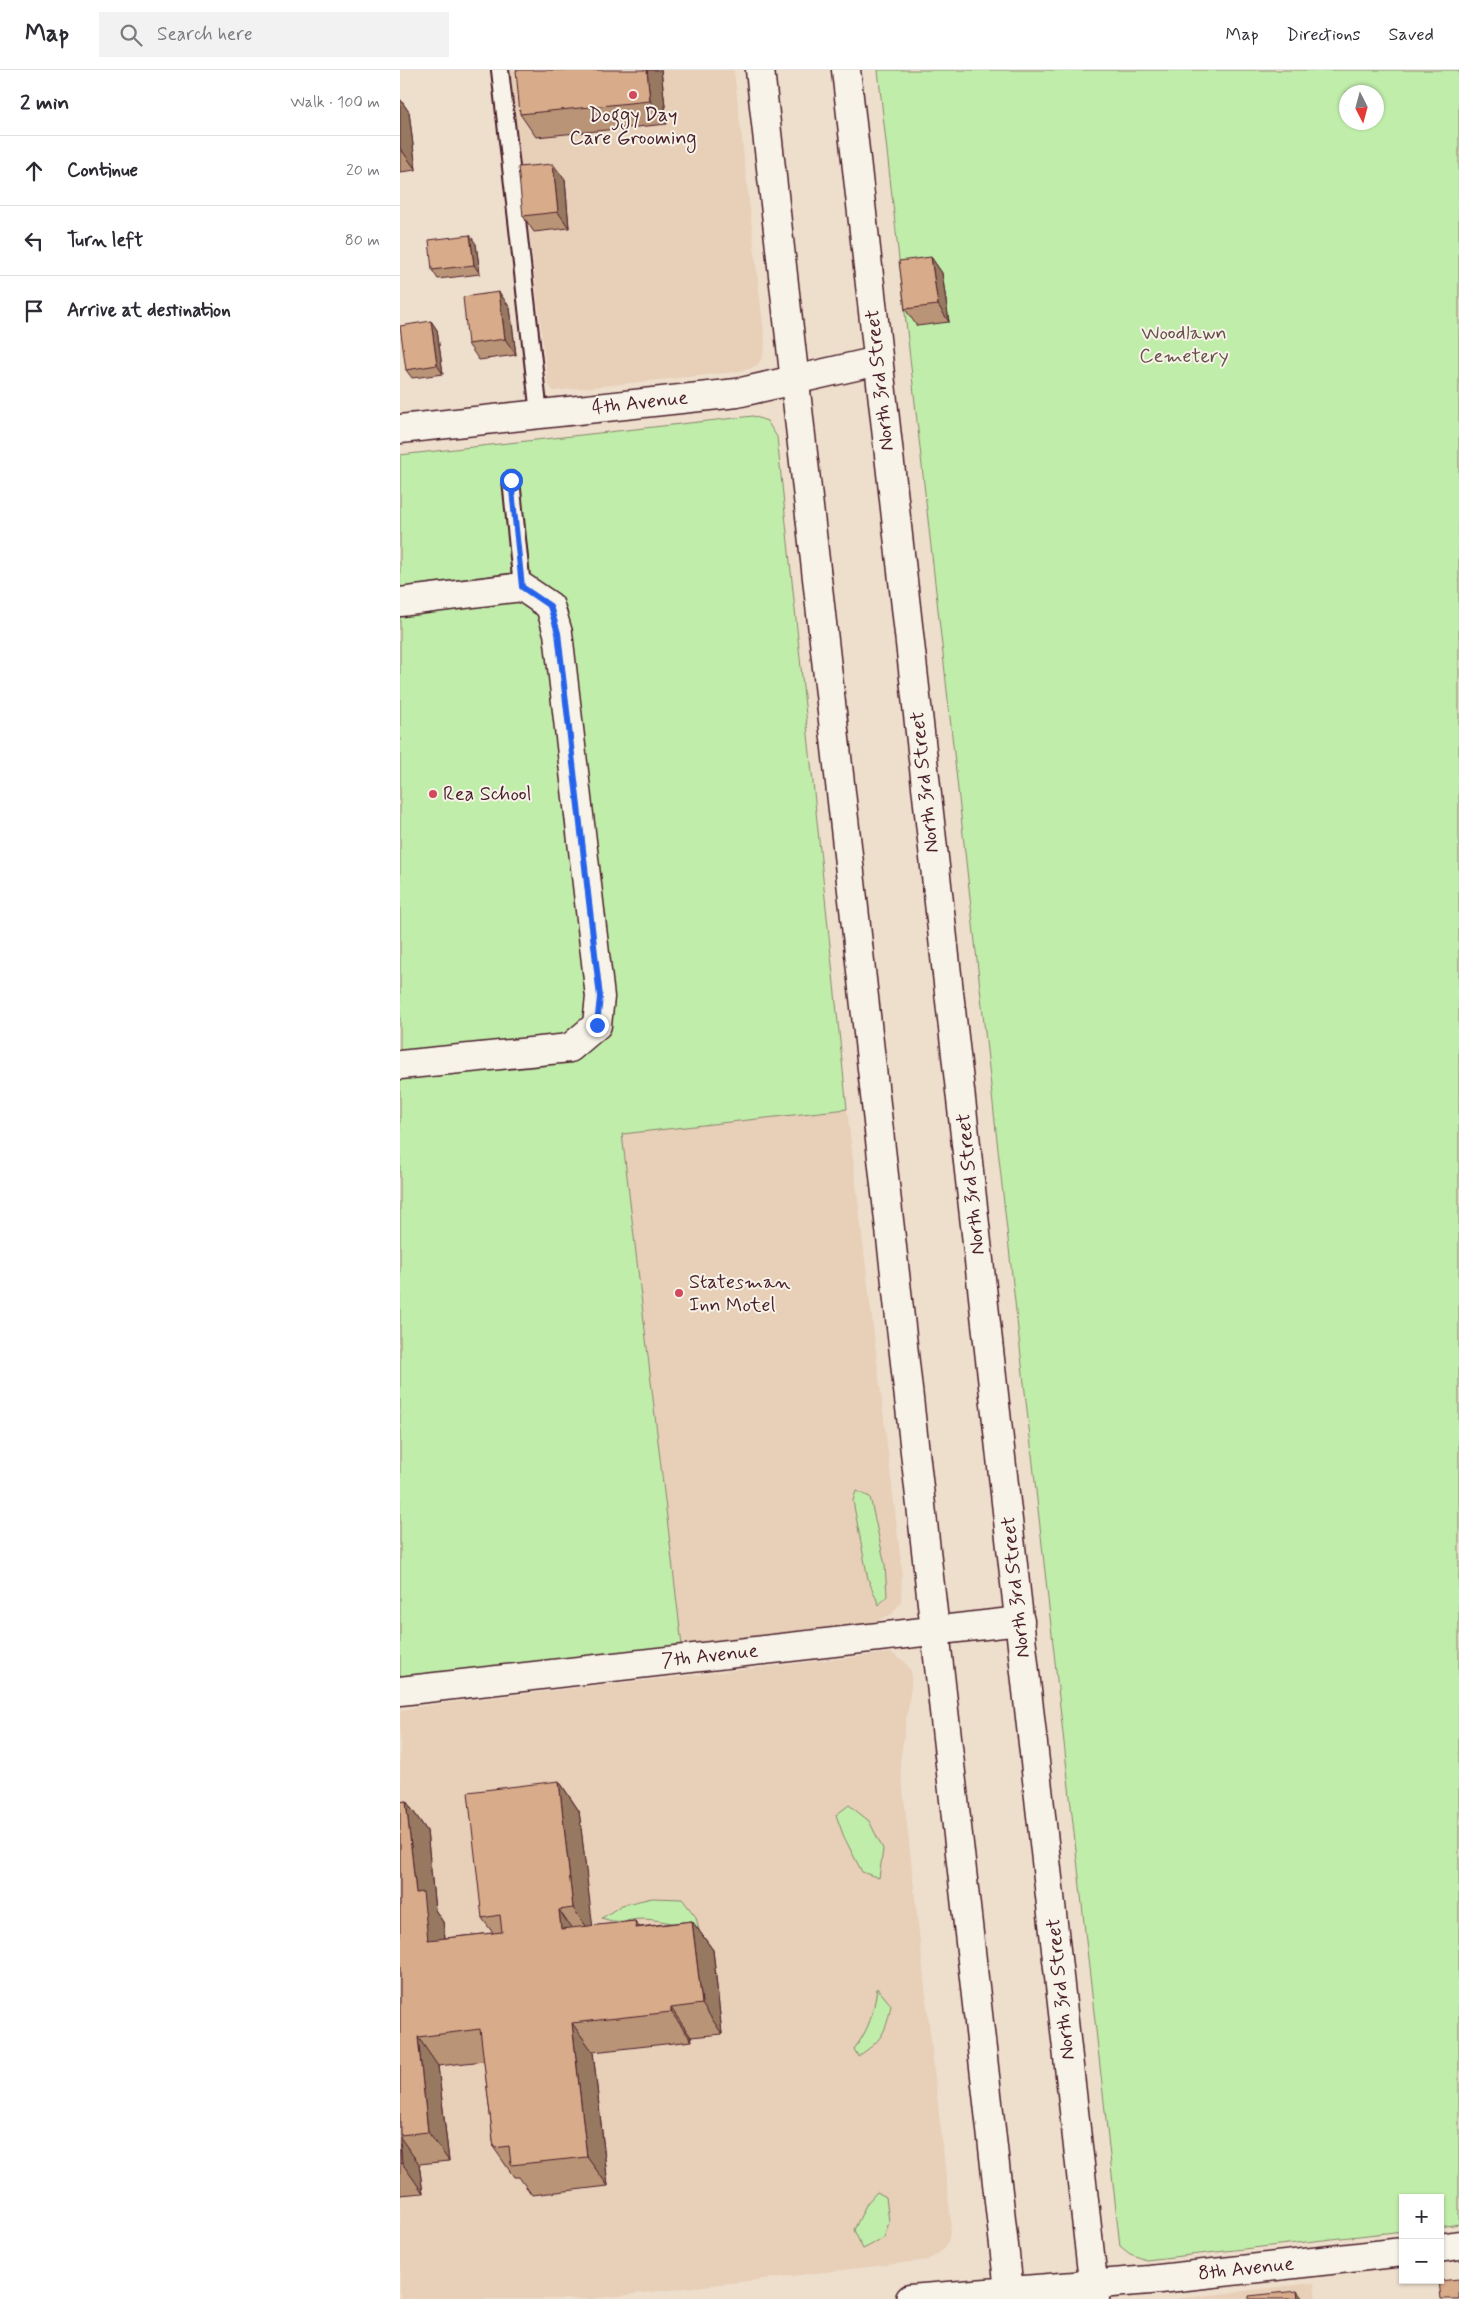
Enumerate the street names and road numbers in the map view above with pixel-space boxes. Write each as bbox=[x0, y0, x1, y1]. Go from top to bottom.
street label: North 3rd Street bbox=[859, 308, 901, 452]
street label: 4th Avenue bbox=[591, 385, 690, 421]
street label: North 3rd Street bbox=[904, 710, 946, 854]
street label: North 3rd Street bbox=[950, 1112, 992, 1256]
street label: North 3rd Street bbox=[995, 1515, 1037, 1659]
street label: 7th Avenue bbox=[660, 1637, 760, 1674]
street label: North 3rd Street bbox=[1040, 1917, 1082, 2061]
street label: 8th Avenue bbox=[1197, 2251, 1295, 2287]

